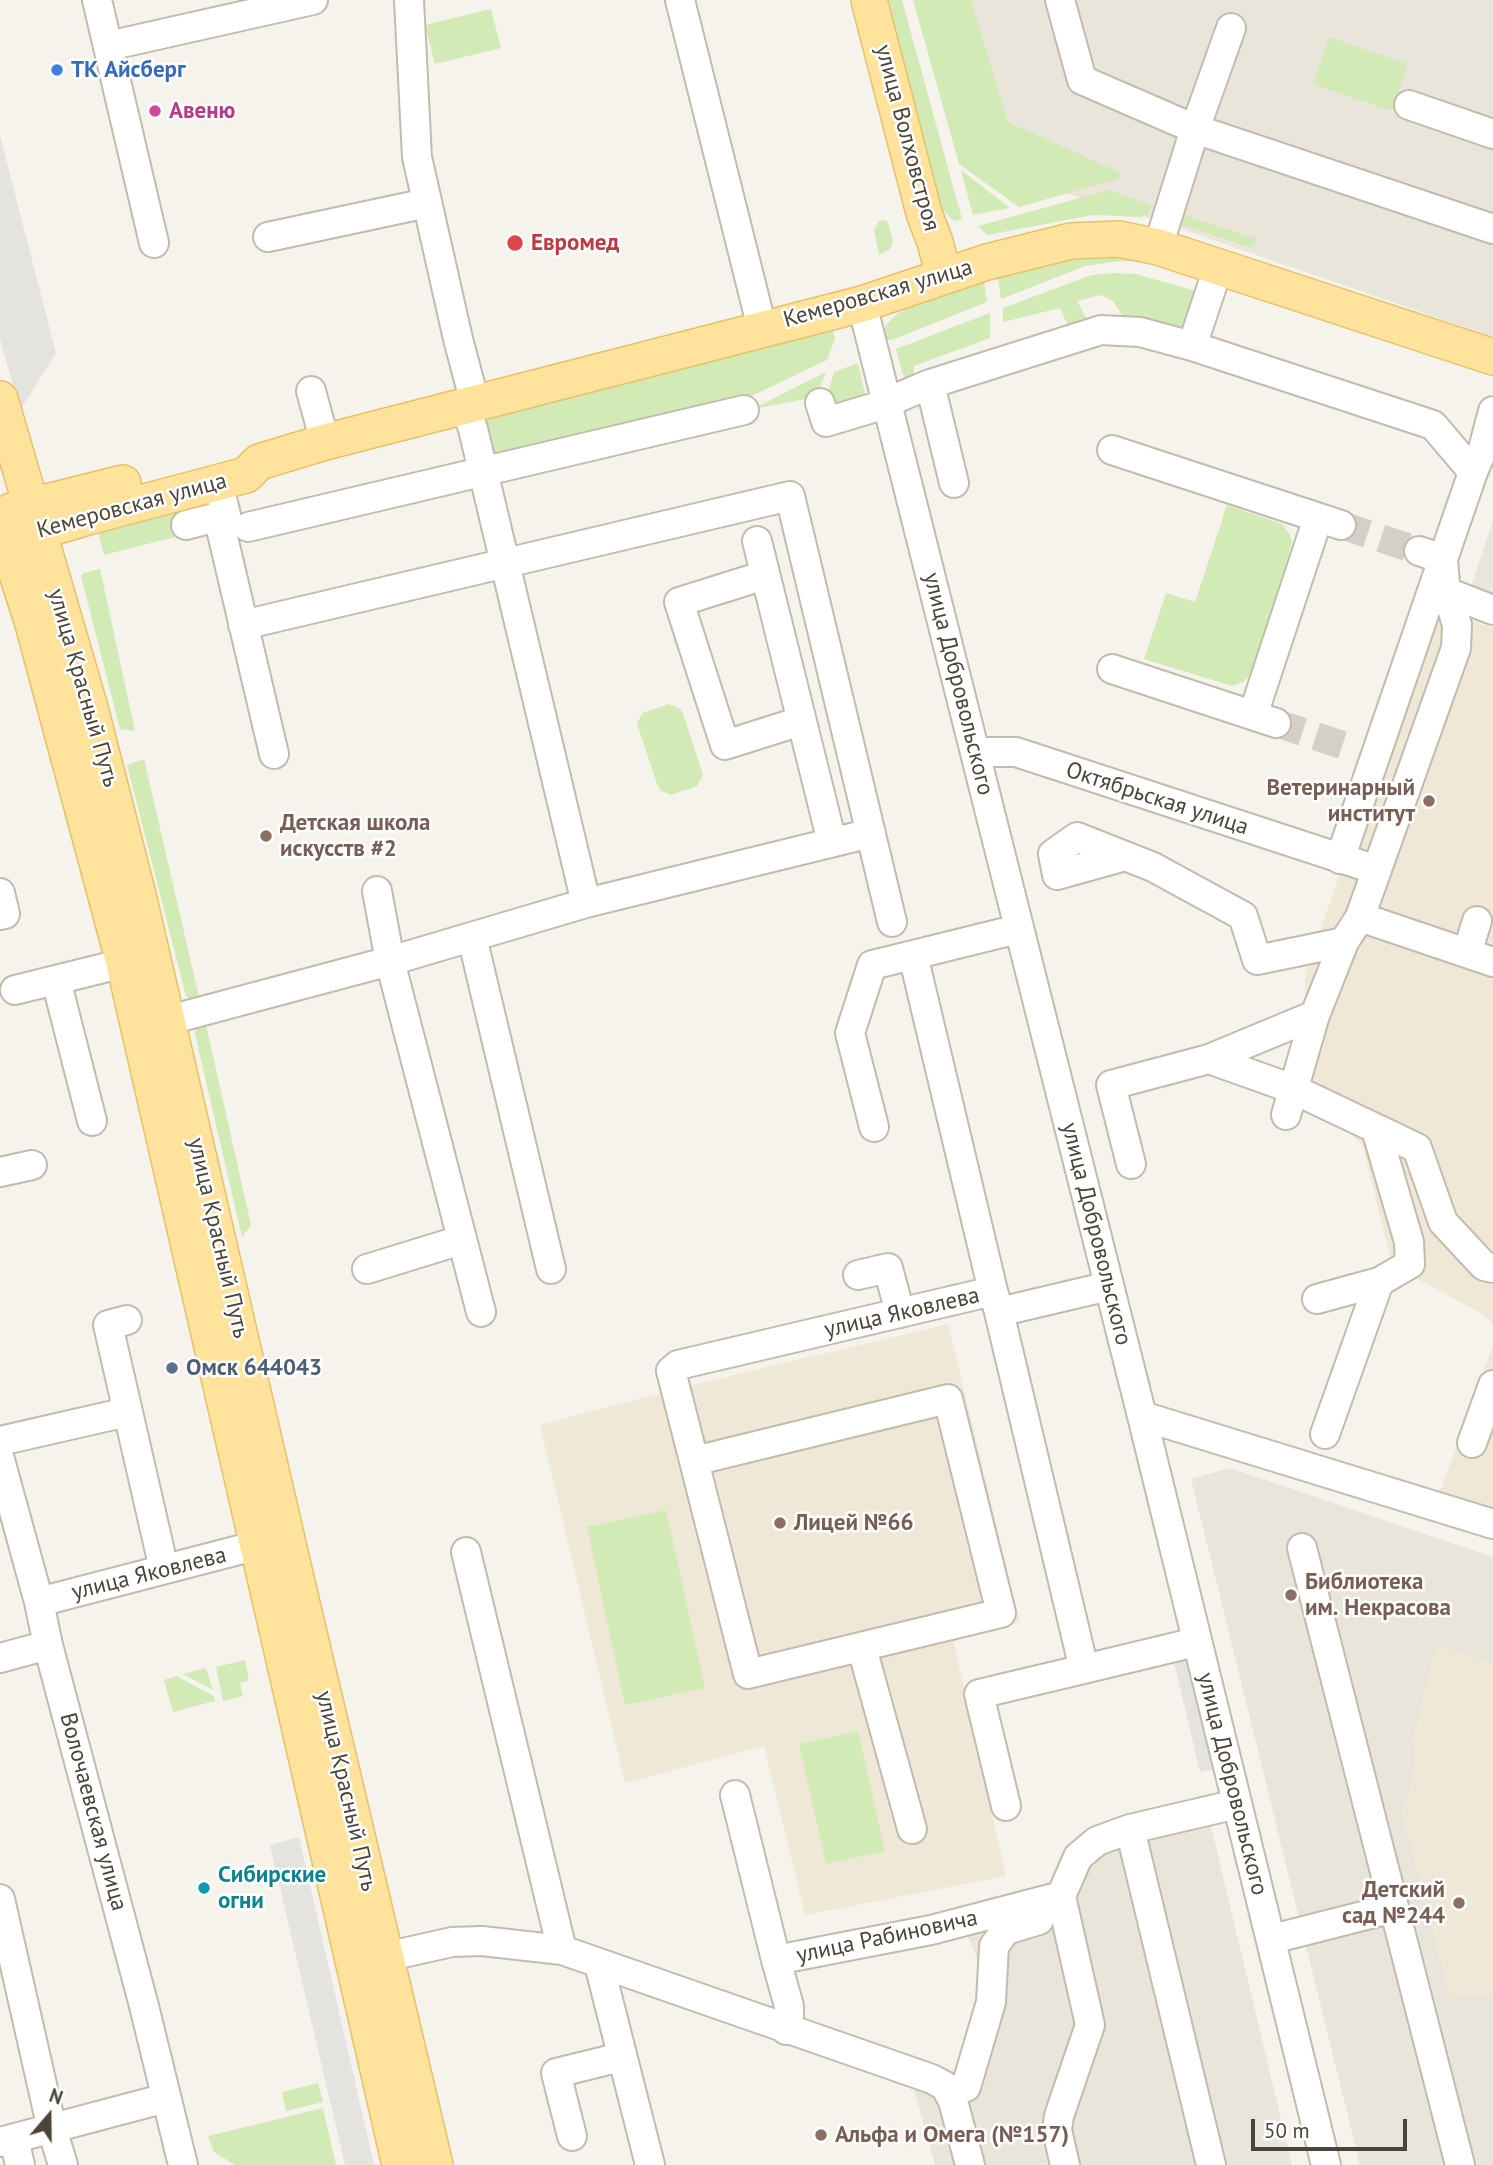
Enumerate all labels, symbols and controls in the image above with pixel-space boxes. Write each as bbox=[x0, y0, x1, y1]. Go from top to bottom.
street label: улица Волховстроя bbox=[869, 42, 945, 234]
place label: ТК Айсберг bbox=[71, 56, 186, 84]
marker: ТК Айсберг bbox=[49, 62, 65, 78]
place label: Авеню bbox=[169, 97, 235, 125]
marker: Авеню bbox=[147, 103, 163, 119]
place label: Евромед bbox=[531, 229, 619, 257]
marker: Евромед bbox=[505, 233, 525, 253]
street label: Кемеровская улица bbox=[780, 254, 976, 334]
street label: Кемеровская улица bbox=[34, 467, 230, 545]
street label: улица Добровольского bbox=[917, 570, 999, 798]
street label: улица Красный Путь bbox=[41, 586, 125, 790]
street label: Октябрьская улица bbox=[1062, 756, 1252, 842]
place label: Ветеринарный институт bbox=[1266, 774, 1415, 828]
marker: Ветеринарный институт bbox=[1421, 793, 1437, 809]
place label: Детская школа искусств #2 bbox=[280, 809, 431, 863]
marker: Детская школа искусств #2 bbox=[258, 828, 274, 844]
street label: улица Добровольского bbox=[1055, 1120, 1137, 1348]
street label: улица Красный Путь bbox=[182, 1135, 254, 1341]
street label: улица Яковлева bbox=[822, 1282, 982, 1344]
place label: Омск 644043 bbox=[186, 1354, 322, 1382]
marker: Омск 644043 bbox=[164, 1360, 180, 1376]
place label: Лицей №66 bbox=[794, 1509, 913, 1537]
marker: Лицей №66 bbox=[772, 1515, 788, 1531]
street label: улица Яковлева bbox=[69, 1541, 229, 1607]
place label: Библиотека им. Некрасова bbox=[1305, 1568, 1451, 1622]
marker: Библиотека им. Некрасова bbox=[1283, 1587, 1299, 1603]
street label: улица Добровольского bbox=[1191, 1670, 1273, 1898]
street label: улица Красный Путь bbox=[310, 1688, 382, 1894]
street label: Волочаевская улица bbox=[53, 1710, 133, 1914]
place label: Сибирские огни bbox=[218, 1861, 326, 1915]
place label: Детский сад №244 bbox=[1342, 1876, 1445, 1930]
marker: Сибирские огни bbox=[196, 1880, 212, 1896]
marker: Детский сад №244 bbox=[1451, 1895, 1467, 1911]
street label: улица Рабиновича bbox=[794, 1904, 980, 1970]
north arrow bbox=[14, 2081, 84, 2151]
text: N bbox=[46, 2083, 66, 2110]
scale bar bbox=[1255, 2106, 1411, 2150]
text: 50 m bbox=[1264, 2117, 1310, 2144]
place label: Альфа и Омега (№157) bbox=[835, 2121, 1069, 2149]
marker: Альфа и Омега (№157) bbox=[813, 2127, 829, 2143]

